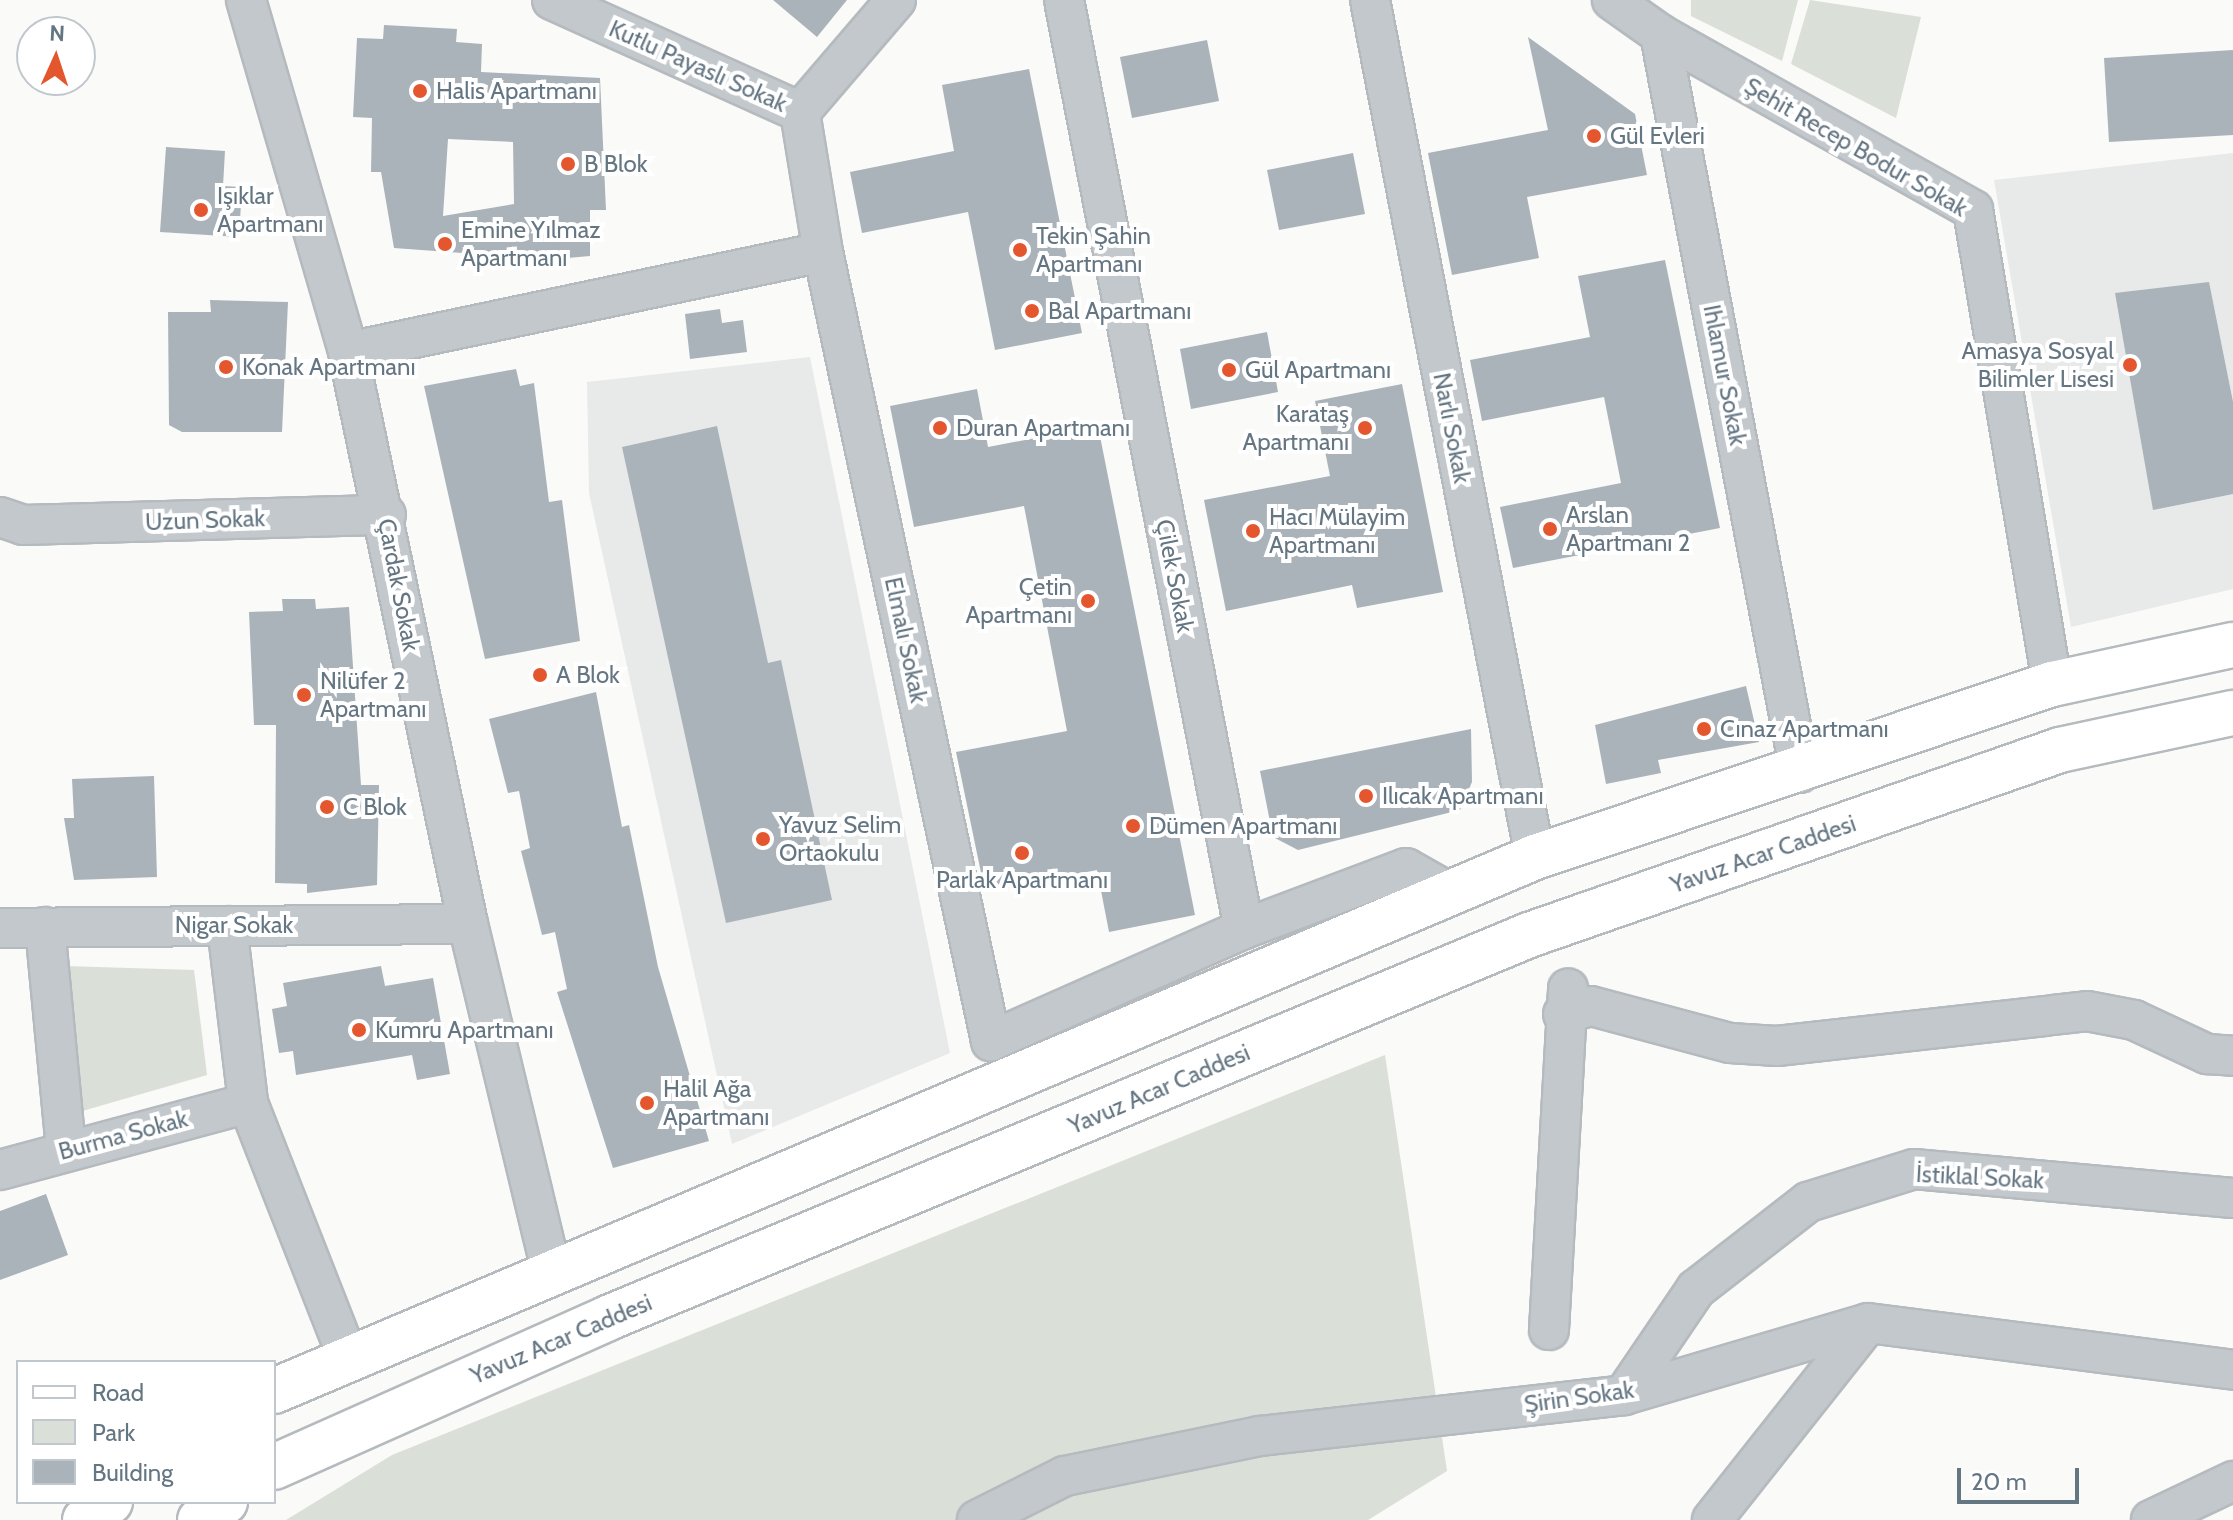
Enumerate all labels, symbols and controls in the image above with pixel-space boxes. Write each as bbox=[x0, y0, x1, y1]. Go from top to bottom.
street label: Kutlu Payaslı Sokak bbox=[605, 14, 791, 118]
north arrow bbox=[16, 16, 96, 96]
text: N bbox=[49, 20, 66, 47]
street label: Şehit Recep Bodur Sokak bbox=[1739, 71, 1973, 223]
place label: Halis Apartmanı bbox=[436, 77, 597, 105]
marker: Halis Apartmanı bbox=[411, 82, 429, 100]
place label: Gül Evleri bbox=[1610, 122, 1705, 150]
marker: Gül Evleri bbox=[1585, 127, 1603, 145]
place label: B Blok bbox=[584, 150, 647, 178]
marker: B Blok bbox=[559, 155, 577, 173]
place label: Işıklar Apartmanı bbox=[217, 182, 323, 238]
marker: Işıklar Apartmanı bbox=[192, 201, 210, 219]
place label: Emine Yılmaz Apartmanı bbox=[461, 216, 600, 272]
place label: Tekin Şahin Apartmanı bbox=[1036, 222, 1151, 278]
marker: Emine Yılmaz Apartmanı bbox=[436, 235, 454, 253]
marker: Tekin Şahin Apartmanı bbox=[1011, 241, 1029, 259]
place label: Bal Apartmanı bbox=[1048, 297, 1191, 325]
marker: Bal Apartmanı bbox=[1023, 302, 1041, 320]
street label: Ihlamur Sokak bbox=[1697, 302, 1753, 448]
place label: Amasya Sosyal Bilimler Lisesi bbox=[1962, 337, 2114, 393]
place label: Konak Apartmanı bbox=[242, 353, 415, 381]
place label: Gül Apartmanı bbox=[1245, 356, 1391, 384]
marker: Amasya Sosyal Bilimler Lisesi bbox=[2121, 356, 2139, 374]
marker: Konak Apartmanı bbox=[217, 358, 235, 376]
marker: Gül Apartmanı bbox=[1220, 361, 1238, 379]
street label: Narlı Sokak bbox=[1427, 370, 1477, 486]
place label: Karataş Apartmanı bbox=[1243, 400, 1349, 456]
place label: Duran Apartmanı bbox=[956, 414, 1130, 442]
marker: Duran Apartmanı bbox=[931, 419, 949, 437]
marker: Karataş Apartmanı bbox=[1356, 419, 1374, 437]
place label: Arslan Apartmanı 2 bbox=[1566, 501, 1690, 557]
place label: Hacı Mülayim Apartmanı bbox=[1269, 503, 1405, 559]
street label: Uzun Sokak bbox=[145, 504, 265, 536]
street label: Çardak Sokak bbox=[372, 516, 426, 654]
street label: Çilek Sokak bbox=[1150, 517, 1200, 635]
marker: Arslan Apartmanı 2 bbox=[1541, 520, 1559, 538]
marker: Hacı Mülayim Apartmanı bbox=[1244, 522, 1262, 540]
place label: Çetin Apartmanı bbox=[966, 573, 1072, 629]
street label: Elmalı Sokak bbox=[879, 575, 933, 705]
marker: Çetin Apartmanı bbox=[1079, 592, 1097, 610]
place label: A Blok bbox=[556, 661, 620, 689]
marker: A Blok bbox=[531, 666, 549, 684]
place label: Nilüfer 2 Apartmanı bbox=[320, 667, 426, 723]
marker: Nilüfer 2 Apartmanı bbox=[295, 686, 313, 704]
place label: Cınaz Apartmanı bbox=[1720, 715, 1889, 743]
marker: Cınaz Apartmanı bbox=[1695, 720, 1713, 738]
place label: Ilıcak Apartmanı bbox=[1382, 782, 1544, 810]
marker: Ilıcak Apartmanı bbox=[1357, 787, 1375, 805]
place label: C Blok bbox=[343, 793, 407, 821]
marker: C Blok bbox=[318, 798, 336, 816]
street label: Yavuz Acar Caddesi bbox=[1666, 809, 1860, 899]
place label: Yavuz Selim Ortaokulu bbox=[779, 811, 901, 867]
place label: Dümen Apartmanı bbox=[1149, 812, 1337, 840]
marker: Dümen Apartmanı bbox=[1124, 817, 1142, 835]
marker: Yavuz Selim Ortaokulu bbox=[754, 830, 772, 848]
marker: Parlak Apartmanı bbox=[1013, 844, 1031, 862]
place label: Parlak Apartmanı bbox=[936, 866, 1108, 894]
street label: Nigar Sokak bbox=[175, 911, 293, 939]
place label: Kumru Apartmanı bbox=[375, 1016, 554, 1044]
marker: Kumru Apartmanı bbox=[350, 1021, 368, 1039]
street label: Yavuz Acar Caddesi bbox=[1064, 1038, 1254, 1140]
place label: Halil Ağa Apartmanı bbox=[663, 1075, 769, 1131]
marker: Halil Ağa Apartmanı bbox=[638, 1094, 656, 1112]
street label: Burma Sokak bbox=[55, 1104, 191, 1166]
street label: İstiklal Sokak bbox=[1915, 1159, 2045, 1195]
street label: Yavuz Acar Caddesi bbox=[466, 1288, 656, 1390]
legend bbox=[16, 1360, 276, 1504]
street label: Şirin Sokak bbox=[1522, 1375, 1636, 1419]
text: Road bbox=[92, 1378, 144, 1407]
text: Park bbox=[92, 1418, 135, 1447]
scale bar bbox=[1961, 1452, 2083, 1502]
text: Building bbox=[92, 1458, 173, 1487]
text: 20 m bbox=[1971, 1467, 2027, 1496]

